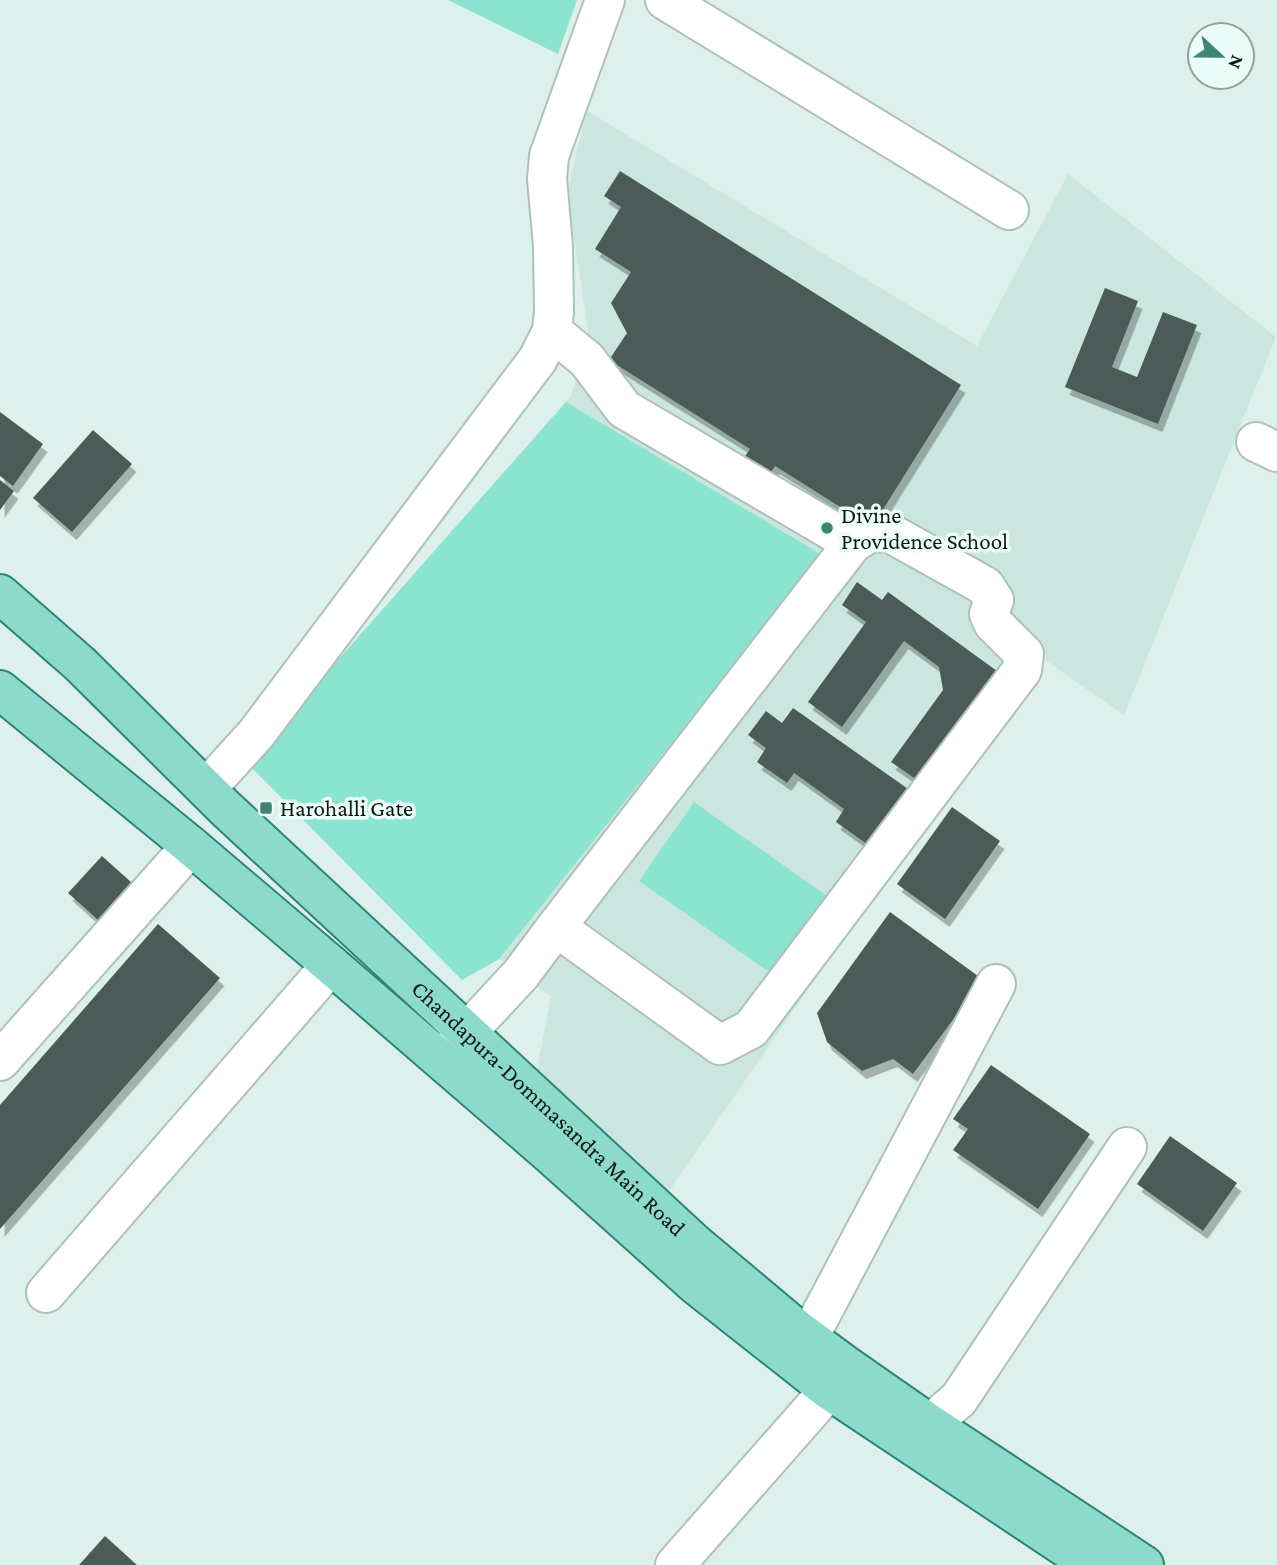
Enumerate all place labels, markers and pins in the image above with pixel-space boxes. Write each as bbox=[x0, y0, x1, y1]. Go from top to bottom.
place label: Divine Providence School bbox=[841, 502, 1008, 554]
marker: Divine Providence School bbox=[819, 520, 835, 536]
place label: Harohalli Gate bbox=[280, 795, 413, 821]
marker: Harohalli Gate bbox=[258, 800, 274, 816]

